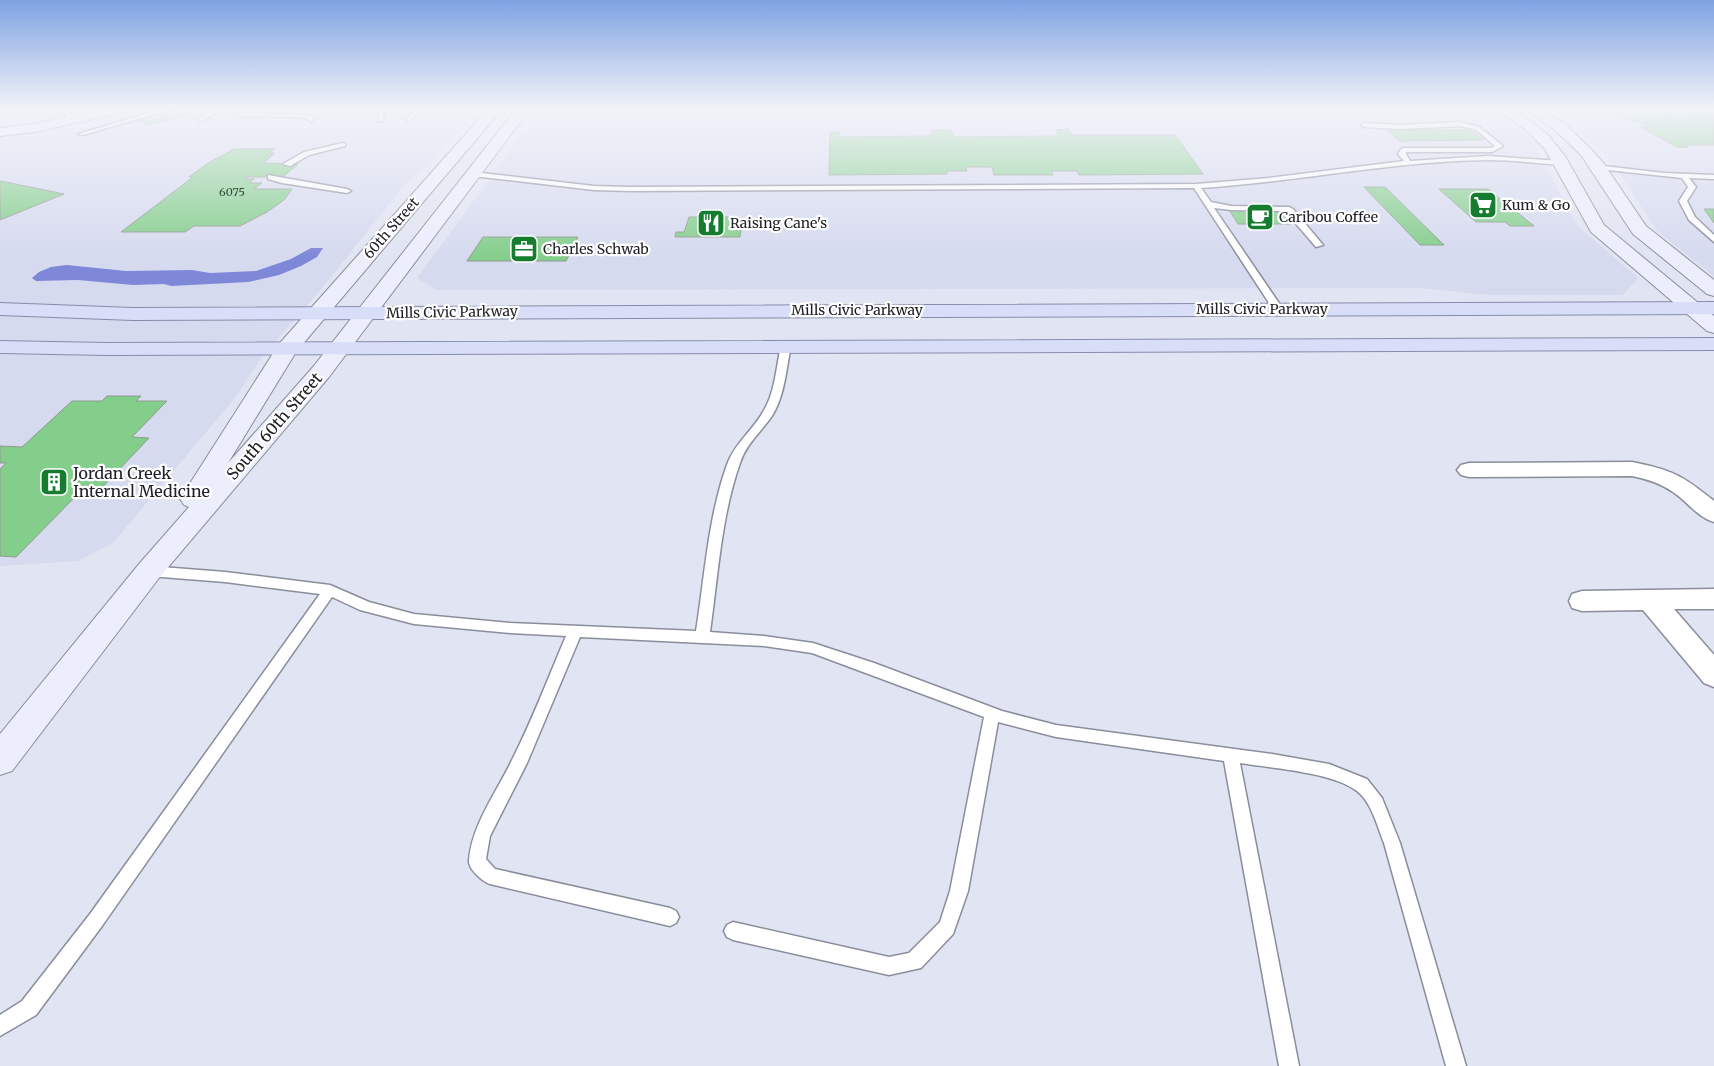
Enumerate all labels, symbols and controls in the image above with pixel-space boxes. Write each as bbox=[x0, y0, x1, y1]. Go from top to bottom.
house number: 6075 bbox=[219, 185, 245, 199]
supermarket icon: Kum & Go bbox=[1468, 190, 1498, 220]
street label: 60th Street bbox=[359, 193, 423, 262]
place label: Kum & Go bbox=[1502, 196, 1570, 214]
cafe icon: Caribou Coffee bbox=[1245, 202, 1275, 232]
restaurant icon: Raising Cane's bbox=[696, 208, 726, 238]
place label: Caribou Coffee bbox=[1279, 208, 1378, 226]
place label: Raising Cane's bbox=[730, 214, 827, 232]
office icon: Charles Schwab bbox=[509, 234, 539, 264]
place label: Charles Schwab bbox=[543, 240, 649, 258]
street label: Mills Civic Parkway bbox=[1196, 300, 1329, 318]
street label: Mills Civic Parkway bbox=[791, 301, 924, 319]
street label: Mills Civic Parkway bbox=[386, 302, 519, 322]
street label: South 60th Street bbox=[222, 368, 327, 484]
place label: Jordan Creek Internal Medicine bbox=[72, 463, 210, 501]
building icon: Jordan Creek Internal Medicine bbox=[39, 467, 69, 497]

